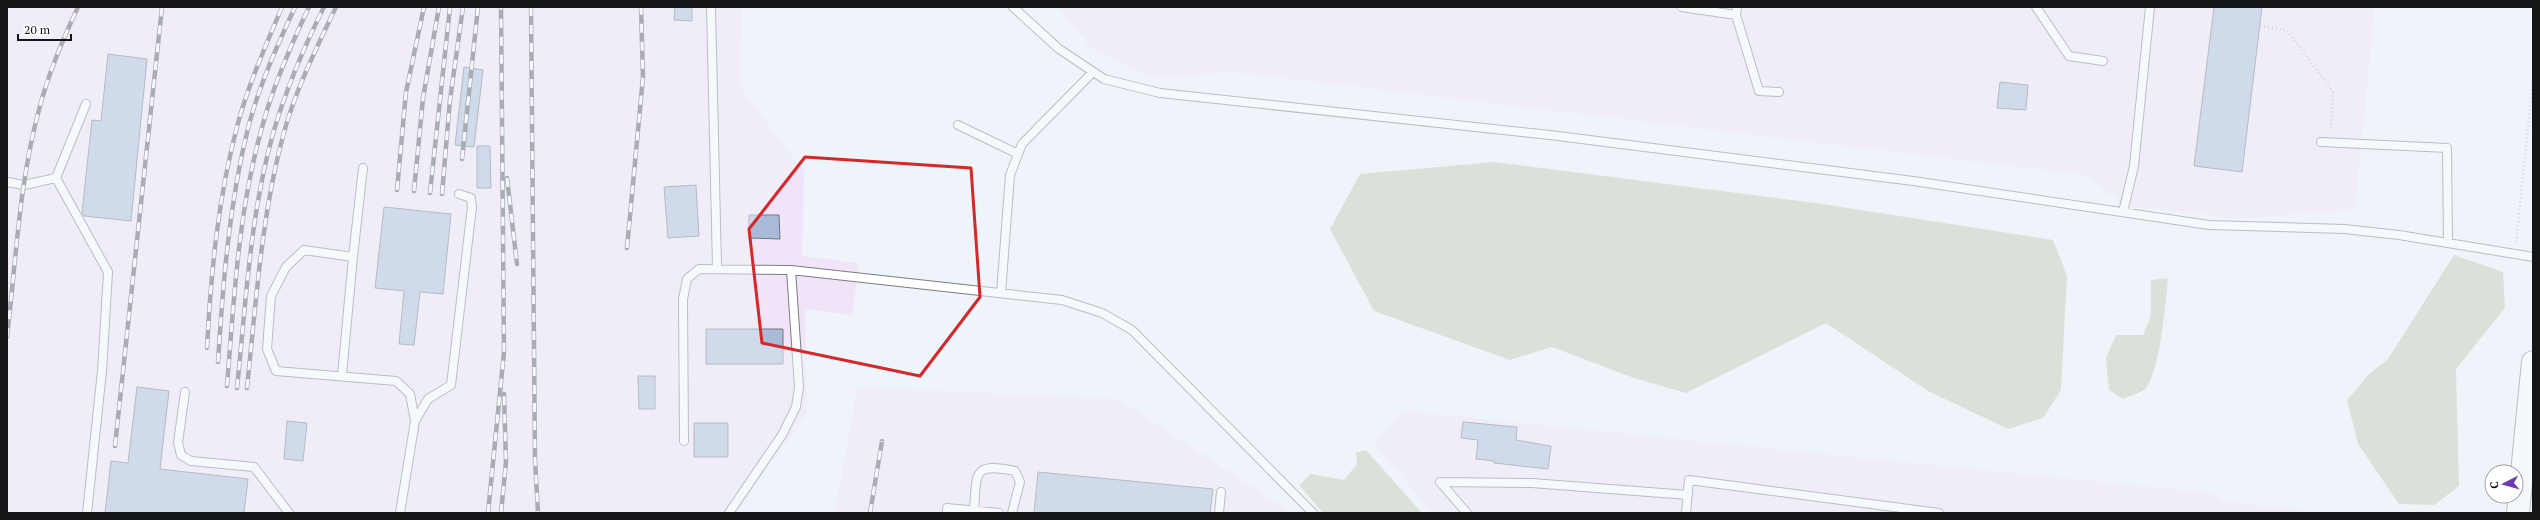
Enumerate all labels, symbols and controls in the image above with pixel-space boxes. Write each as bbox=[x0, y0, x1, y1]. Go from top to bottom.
scale bar bbox=[18, 16, 71, 42]
text: 20 m bbox=[24, 22, 51, 37]
north arrow bbox=[2484, 464, 2524, 504]
text: С bbox=[2487, 481, 2501, 489]

